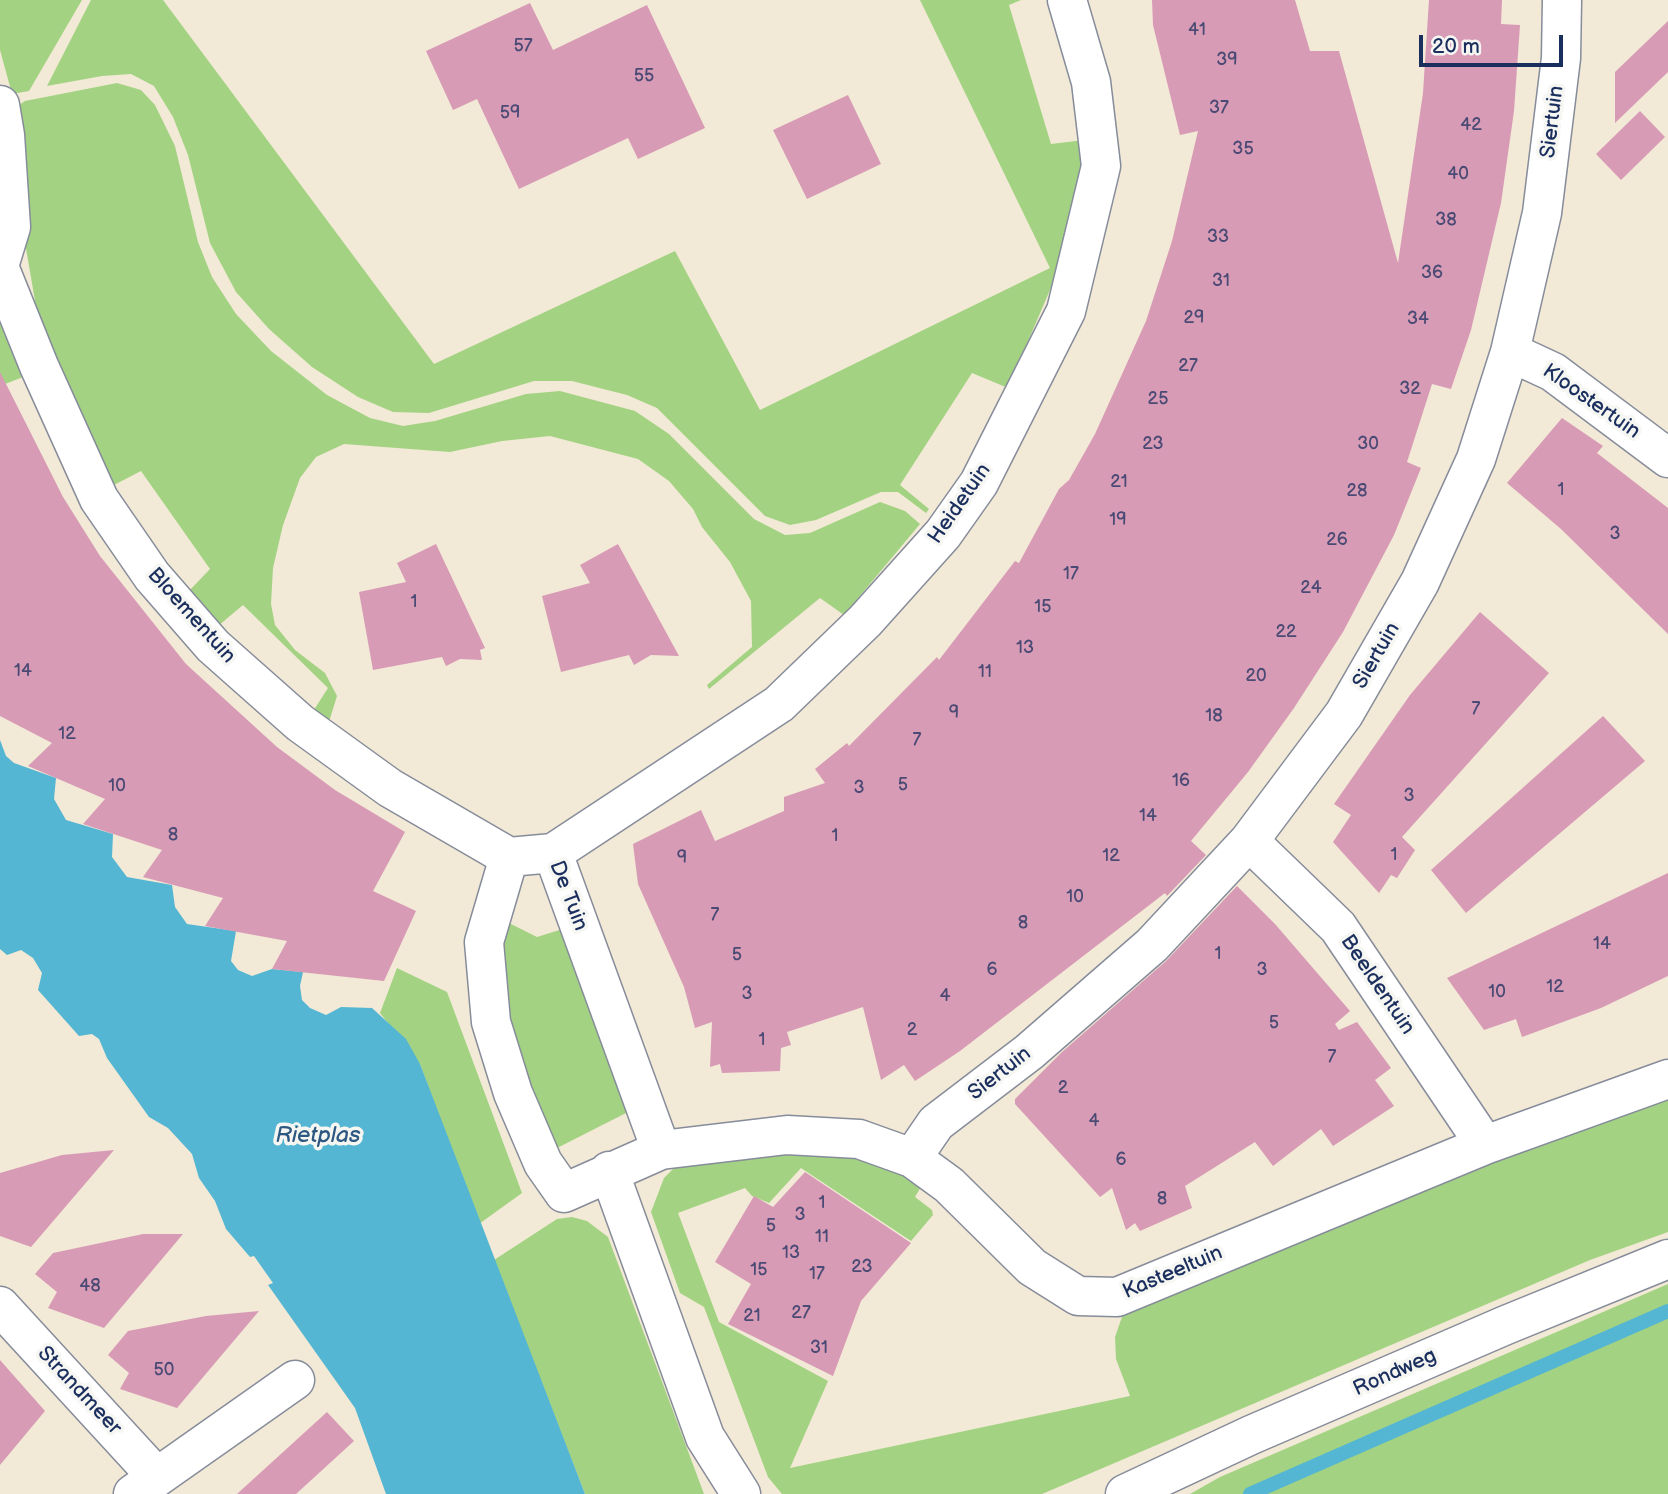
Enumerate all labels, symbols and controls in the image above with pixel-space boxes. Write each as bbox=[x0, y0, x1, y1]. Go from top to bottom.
house number: 41 bbox=[1188, 19, 1206, 41]
scale bar bbox=[1423, 21, 1566, 65]
text: 20 m bbox=[1432, 34, 1480, 59]
house number: 57 bbox=[513, 35, 533, 57]
house number: 39 bbox=[1216, 49, 1238, 71]
house number: 55 bbox=[634, 65, 654, 87]
street label: Siertuin bbox=[1536, 84, 1570, 160]
house number: 37 bbox=[1209, 97, 1229, 119]
house number: 59 bbox=[500, 102, 520, 124]
house number: 42 bbox=[1460, 114, 1482, 136]
house number: 35 bbox=[1232, 138, 1254, 160]
house number: 40 bbox=[1447, 163, 1469, 185]
house number: 38 bbox=[1435, 209, 1457, 231]
house number: 33 bbox=[1207, 226, 1229, 248]
house number: 36 bbox=[1421, 262, 1443, 284]
house number: 31 bbox=[1212, 270, 1230, 292]
house number: 29 bbox=[1183, 307, 1205, 329]
house number: 34 bbox=[1407, 308, 1429, 330]
house number: 27 bbox=[1178, 355, 1198, 377]
street label: Kloostertuin bbox=[1537, 359, 1645, 445]
house number: 32 bbox=[1399, 378, 1421, 400]
house number: 25 bbox=[1148, 388, 1168, 410]
house number: 23 bbox=[1142, 433, 1164, 455]
house number: 30 bbox=[1357, 433, 1379, 455]
street label: Heidetuin bbox=[923, 459, 997, 549]
house number: 21 bbox=[1110, 471, 1128, 493]
house number: 1 bbox=[1558, 479, 1564, 501]
house number: 28 bbox=[1346, 480, 1368, 502]
house number: 19 bbox=[1109, 509, 1127, 531]
house number: 3 bbox=[1609, 523, 1621, 545]
house number: 26 bbox=[1326, 529, 1348, 551]
street label: Bloementuin bbox=[142, 563, 240, 669]
house number: 17 bbox=[1063, 563, 1079, 585]
house number: 24 bbox=[1300, 577, 1322, 599]
house number: 1 bbox=[411, 591, 417, 613]
house number: 15 bbox=[1034, 596, 1052, 618]
street label: Siertuin bbox=[1348, 618, 1406, 694]
house number: 22 bbox=[1275, 621, 1297, 643]
house number: 13 bbox=[1016, 637, 1034, 659]
house number: 14 bbox=[14, 660, 32, 682]
house number: 11 bbox=[978, 661, 992, 683]
house number: 20 bbox=[1245, 665, 1267, 687]
house number: 7 bbox=[1472, 698, 1480, 720]
house number: 9 bbox=[949, 702, 959, 724]
house number: 18 bbox=[1205, 705, 1223, 727]
house number: 12 bbox=[58, 723, 76, 745]
house number: 7 bbox=[913, 729, 921, 751]
house number: 16 bbox=[1172, 770, 1190, 792]
house number: 5 bbox=[898, 774, 908, 796]
house number: 10 bbox=[108, 775, 126, 797]
house number: 3 bbox=[853, 777, 865, 799]
house number: 3 bbox=[1403, 785, 1415, 807]
house number: 14 bbox=[1139, 805, 1157, 827]
house number: 8 bbox=[168, 824, 178, 846]
house number: 1 bbox=[832, 825, 838, 847]
house number: 1 bbox=[1391, 844, 1397, 866]
house number: 12 bbox=[1102, 845, 1120, 867]
house number: 9 bbox=[677, 847, 687, 869]
street label: De Tuin bbox=[543, 858, 593, 934]
house number: 10 bbox=[1066, 886, 1084, 908]
house number: 7 bbox=[711, 904, 719, 926]
house number: 8 bbox=[1018, 912, 1028, 934]
street label: Beeldentuin bbox=[1334, 930, 1420, 1040]
house number: 14 bbox=[1593, 933, 1611, 955]
house number: 1 bbox=[1215, 943, 1221, 965]
house number: 5 bbox=[732, 944, 742, 966]
house number: 6 bbox=[987, 959, 997, 981]
house number: 3 bbox=[1256, 959, 1268, 981]
house number: 12 bbox=[1546, 976, 1564, 998]
house number: 10 bbox=[1488, 981, 1506, 1003]
house number: 3 bbox=[741, 983, 753, 1005]
house number: 4 bbox=[940, 985, 950, 1007]
house number: 5 bbox=[1269, 1012, 1279, 1034]
house number: 2 bbox=[907, 1019, 917, 1041]
house number: 1 bbox=[759, 1029, 765, 1051]
street label: Siertuin bbox=[964, 1042, 1036, 1106]
house number: 7 bbox=[1328, 1046, 1336, 1068]
house number: 2 bbox=[1058, 1077, 1068, 1099]
house number: 4 bbox=[1089, 1110, 1099, 1132]
water label: Rietplas bbox=[275, 1122, 361, 1150]
house number: 6 bbox=[1116, 1149, 1126, 1171]
house number: 8 bbox=[1157, 1188, 1167, 1210]
house number: 1 bbox=[819, 1192, 825, 1214]
house number: 3 bbox=[794, 1204, 806, 1226]
house number: 5 bbox=[766, 1215, 776, 1237]
house number: 11 bbox=[815, 1226, 829, 1248]
street label: Kasteeltuin bbox=[1119, 1241, 1227, 1305]
house number: 13 bbox=[782, 1242, 800, 1264]
house number: 23 bbox=[851, 1256, 873, 1278]
house number: 15 bbox=[750, 1259, 768, 1281]
house number: 17 bbox=[809, 1263, 825, 1285]
house number: 48 bbox=[79, 1275, 101, 1297]
house number: 27 bbox=[791, 1302, 811, 1324]
house number: 21 bbox=[743, 1305, 761, 1327]
house number: 31 bbox=[810, 1337, 828, 1359]
street label: Strandmeer bbox=[32, 1341, 126, 1441]
street label: Rondweg bbox=[1349, 1344, 1441, 1402]
house number: 50 bbox=[154, 1359, 174, 1381]

